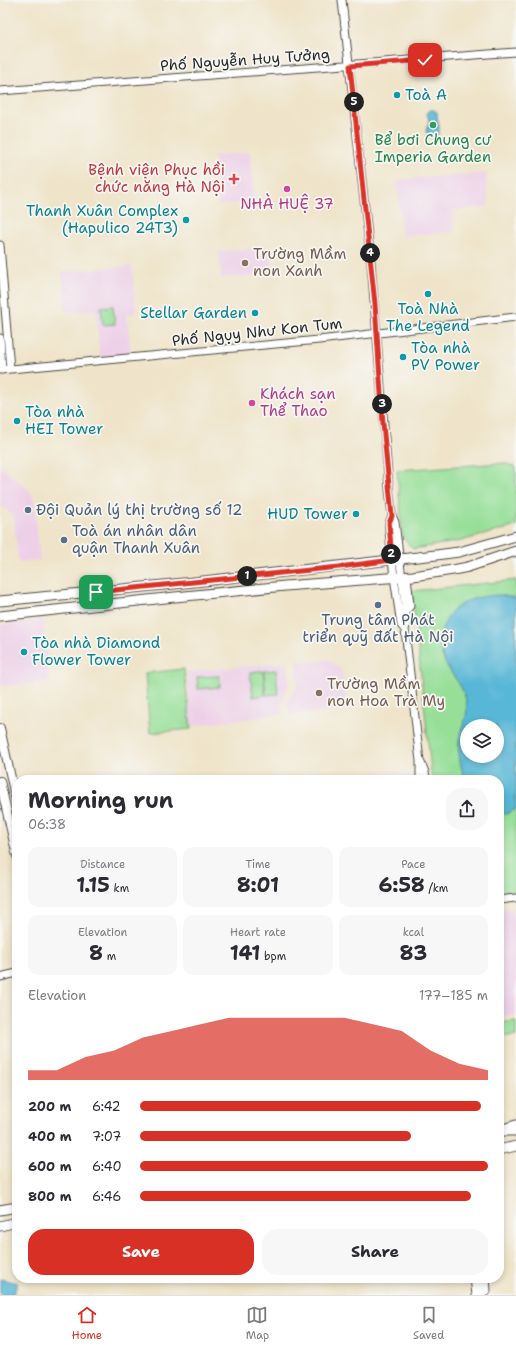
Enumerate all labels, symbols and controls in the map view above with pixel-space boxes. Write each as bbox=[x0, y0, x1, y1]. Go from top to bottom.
pin bbox=[408, 43, 442, 77]
street label: Phố Nguyễn Huy Tưởng bbox=[159, 44, 331, 76]
icon: check bbox=[414, 49, 436, 71]
place label: Toà A bbox=[405, 85, 447, 105]
marker: Toà A bbox=[392, 90, 402, 100]
pin: 5 bbox=[344, 92, 364, 112]
text: 5 bbox=[351, 94, 357, 109]
marker: Bể bơi Chung cư Imperia Garden bbox=[428, 120, 438, 130]
place label: Bể bơi Chung cư Imperia Garden bbox=[375, 130, 492, 167]
place label: Bệnh viện Phục hồi chức năng Hà Nội bbox=[88, 160, 225, 197]
marker: Bệnh viện Phục hồi chức năng Hà Nội bbox=[228, 173, 240, 185]
marker: NHÀ HUỆ 37 bbox=[282, 184, 292, 194]
place label: NHÀ HUỆ 37 bbox=[240, 193, 334, 214]
place label: Thanh Xuân Complex (Hapulico 24T3) bbox=[26, 201, 178, 238]
marker: Thanh Xuân Complex (Hapulico 24T3) bbox=[181, 215, 191, 225]
pin: 4 bbox=[360, 243, 380, 263]
place label: Trường Mầm non Xanh bbox=[253, 244, 346, 281]
text: 4 bbox=[366, 245, 374, 260]
marker: Trường Mầm non Xanh bbox=[240, 258, 250, 268]
marker: Toà Nhà The Legend bbox=[423, 289, 433, 299]
place label: Toà Nhà The Legend bbox=[386, 299, 470, 336]
place label: Stellar Garden bbox=[140, 303, 247, 323]
marker: Stellar Garden bbox=[250, 308, 260, 318]
street label: Phố Ngụy Như Kon Tum bbox=[171, 313, 343, 351]
place label: Tòa nhà PV Power bbox=[411, 338, 480, 375]
marker: Tòa nhà PV Power bbox=[398, 352, 408, 362]
place label: Khách sạn Thể Thao bbox=[260, 384, 335, 421]
pin: 3 bbox=[372, 394, 392, 414]
text: 3 bbox=[378, 396, 386, 411]
marker: Khách sạn Thể Thao bbox=[247, 398, 257, 408]
place label: Tòa nhà HEI Tower bbox=[25, 402, 103, 439]
marker: Tòa nhà HEI Tower bbox=[12, 416, 22, 426]
place label: Đội Quản lý thị trường số 12 bbox=[36, 500, 242, 520]
place label: HUD Tower bbox=[267, 504, 348, 524]
marker: Đội Quản lý thị trường số 12 bbox=[23, 505, 33, 515]
marker: HUD Tower bbox=[351, 509, 361, 519]
place label: Toà án nhân dân quận Thanh Xuân bbox=[72, 521, 200, 558]
marker: Toà án nhân dân quận Thanh Xuân bbox=[59, 535, 69, 545]
pin: 2 bbox=[381, 544, 401, 564]
text: 2 bbox=[387, 546, 395, 561]
pin: 1 bbox=[237, 566, 257, 586]
text: 1 bbox=[244, 568, 250, 583]
pin bbox=[79, 575, 113, 609]
icon: arrive bbox=[85, 581, 107, 603]
marker: Trung tâm Phát triển quỹ đất Hà Nội bbox=[373, 600, 383, 610]
place label: Trung tâm Phát triển quỹ đất Hà Nội bbox=[303, 610, 453, 647]
place label: Tòa nhà Diamond Flower Tower bbox=[32, 633, 161, 670]
marker: Tòa nhà Diamond Flower Tower bbox=[19, 647, 29, 657]
place label: Trường Mầm non Hoa Trà My bbox=[327, 674, 445, 711]
marker: Trường Mầm non Hoa Trà My bbox=[314, 688, 324, 698]
map controls bbox=[460, 719, 504, 763]
button: layers bbox=[460, 719, 504, 763]
text: Morning run bbox=[28, 786, 173, 815]
button: share bbox=[446, 788, 488, 830]
text: 06:38 bbox=[28, 816, 66, 833]
text: Distance bbox=[80, 857, 125, 872]
text: Time bbox=[245, 857, 271, 872]
text: Pace bbox=[401, 857, 425, 872]
text: 1.15 bbox=[76, 872, 110, 898]
text: 8:01 bbox=[237, 872, 279, 898]
text: 6:58 bbox=[378, 872, 425, 898]
text: km bbox=[110, 881, 129, 896]
text: /km bbox=[425, 881, 448, 896]
text: Elevation bbox=[78, 925, 127, 940]
text: Heart rate bbox=[230, 925, 286, 940]
text: kcal bbox=[403, 925, 424, 940]
text: 8 bbox=[89, 940, 103, 966]
text: 141 bbox=[230, 940, 260, 966]
text: 83 bbox=[399, 940, 427, 966]
text: m bbox=[103, 949, 116, 964]
text: bpm bbox=[260, 949, 286, 964]
text: Elevation bbox=[28, 987, 86, 1004]
text: 177–185 m bbox=[419, 987, 488, 1004]
text: 200 m bbox=[28, 1098, 71, 1115]
text: 6:42 bbox=[92, 1098, 121, 1115]
text: 400 m bbox=[28, 1128, 72, 1145]
text: 7:07 bbox=[92, 1128, 121, 1145]
text: 600 m bbox=[28, 1158, 72, 1175]
text: 6:40 bbox=[92, 1158, 122, 1175]
text: 800 m bbox=[28, 1188, 72, 1205]
text: 6:46 bbox=[92, 1188, 121, 1205]
button: Save bbox=[28, 1229, 254, 1275]
button: Share bbox=[262, 1229, 488, 1275]
tab: Home bbox=[72, 1304, 102, 1343]
tab: Map bbox=[246, 1304, 269, 1343]
tab: Saved bbox=[413, 1304, 444, 1343]

